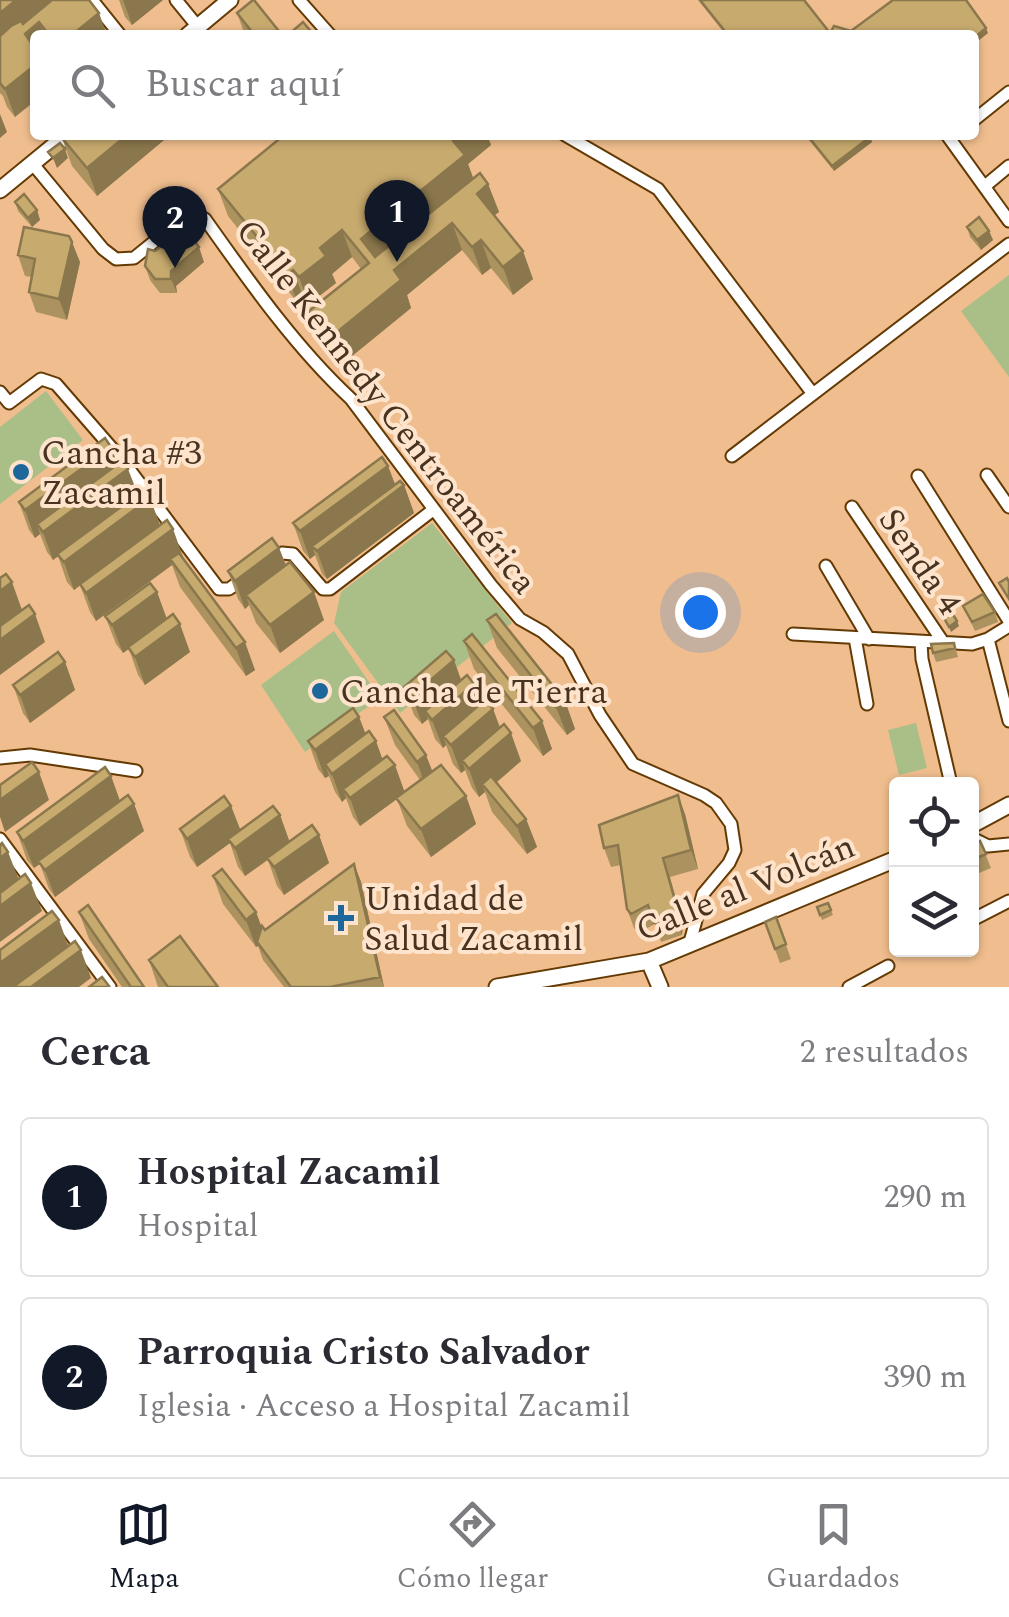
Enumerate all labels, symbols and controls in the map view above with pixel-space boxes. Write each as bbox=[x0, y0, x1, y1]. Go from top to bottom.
search box bbox=[30, 30, 979, 140]
text: Buscar aquí bbox=[145, 56, 342, 114]
icon: search bbox=[65, 58, 120, 113]
pin: 1 bbox=[364, 180, 430, 262]
pin: 2 bbox=[142, 186, 208, 268]
street label: Calle Kennedy Centroamérica bbox=[222, 208, 550, 606]
place label: Cancha #3 Zacamil bbox=[41, 427, 202, 520]
marker: Cancha #3 Zacamil bbox=[10, 461, 32, 483]
street label: Senda 4 bbox=[864, 497, 975, 627]
your location bbox=[675, 587, 726, 638]
place label: Cancha de Tierra bbox=[340, 666, 608, 719]
marker: Cancha de Tierra bbox=[309, 680, 331, 702]
map controls bbox=[889, 777, 979, 957]
button: locate bbox=[889, 777, 979, 867]
street label: Calle al Volcán bbox=[628, 820, 863, 956]
button: layers bbox=[889, 867, 979, 957]
place label: Unidad de Salud Zacamil bbox=[364, 873, 583, 966]
marker: Unidad de Salud Zacamil bbox=[328, 905, 354, 931]
text: Cerca bbox=[40, 1021, 151, 1084]
text: 2 resultados bbox=[800, 1028, 969, 1077]
text: Hospital Zacamil bbox=[137, 1144, 441, 1202]
text: 1 bbox=[66, 1173, 83, 1222]
text: 290 m bbox=[883, 1173, 967, 1222]
text: Hospital bbox=[137, 1202, 258, 1251]
text: Parroquia Cristo Salvador bbox=[137, 1324, 590, 1382]
text: 2 bbox=[66, 1353, 83, 1402]
text: 390 m bbox=[883, 1353, 967, 1402]
text: Iglesia · Acceso a Hospital Zacamil bbox=[137, 1382, 631, 1431]
tab: Mapa bbox=[109, 1497, 179, 1600]
tab: Cómo llegar bbox=[397, 1497, 548, 1600]
tab: Guardados bbox=[766, 1497, 900, 1600]

